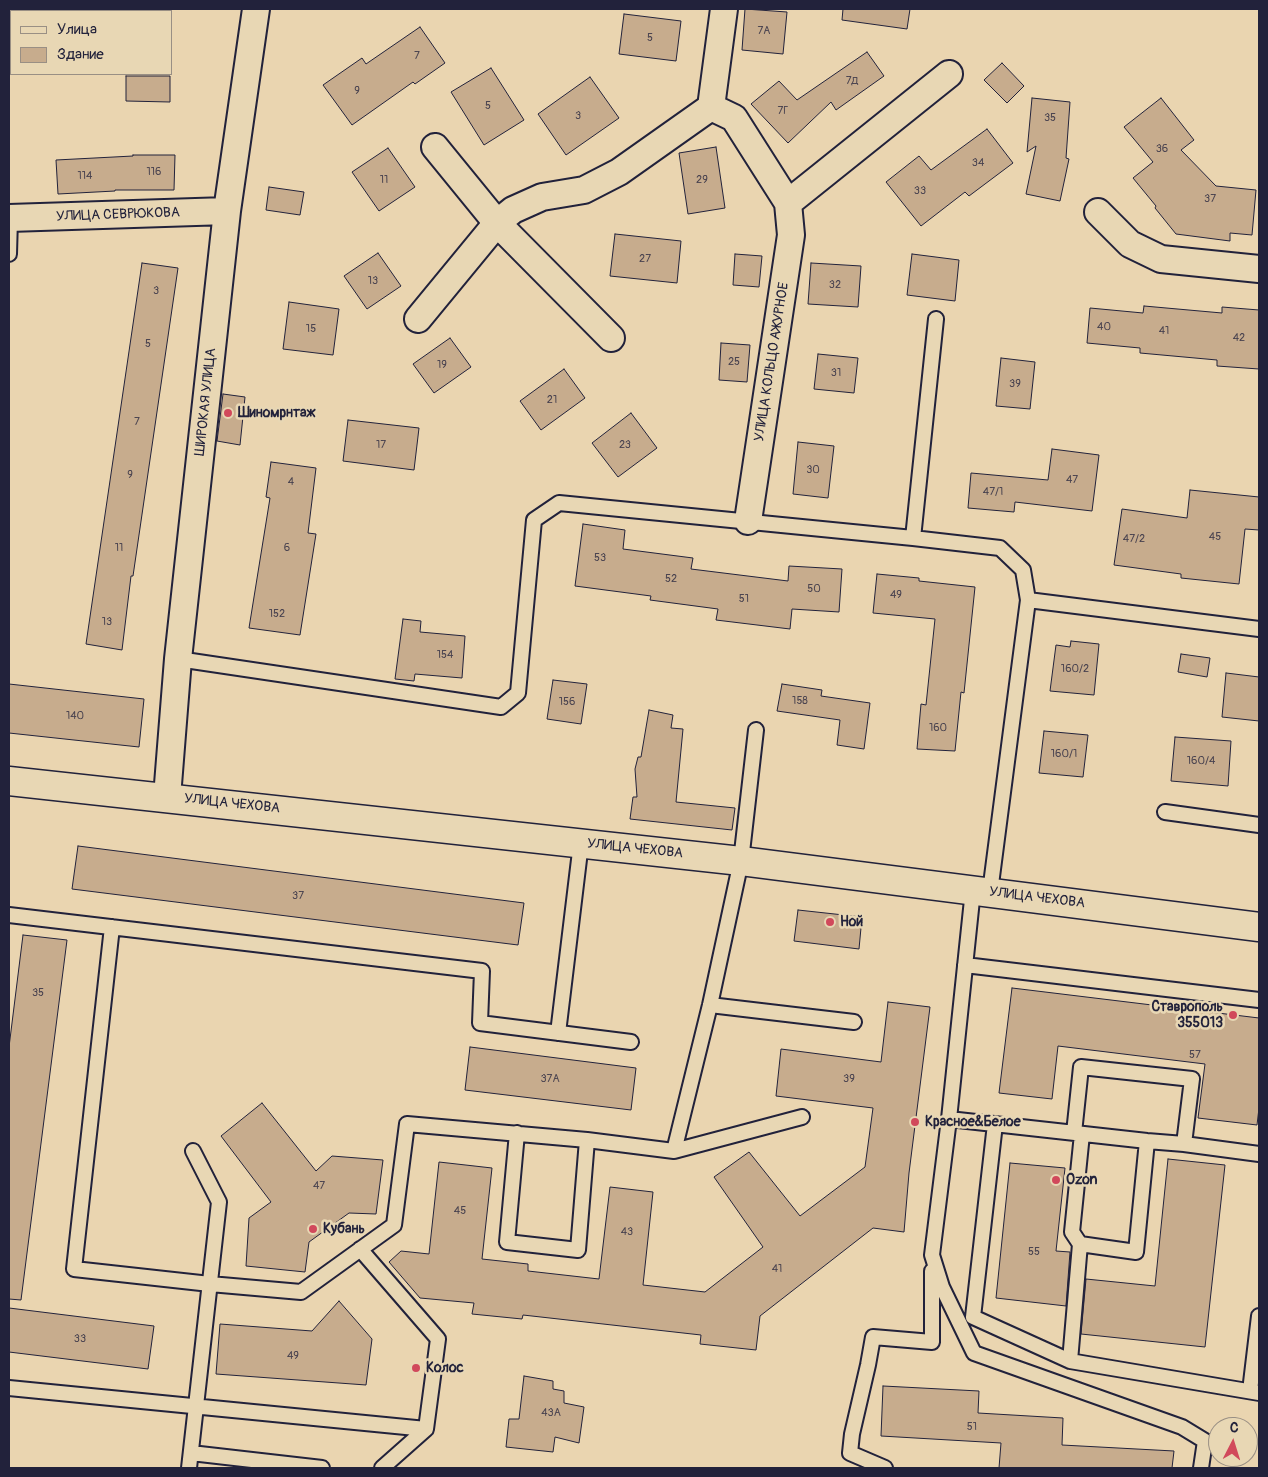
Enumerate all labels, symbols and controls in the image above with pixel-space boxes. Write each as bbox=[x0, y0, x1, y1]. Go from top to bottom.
legend bbox=[10, 10, 172, 75]
text: Улица bbox=[57, 20, 97, 39]
house number: 7А bbox=[758, 24, 770, 38]
house number: 5 bbox=[647, 31, 653, 45]
text: Здание bbox=[57, 45, 104, 64]
house number: 7 bbox=[414, 49, 420, 63]
house number: 7Д bbox=[846, 74, 858, 88]
house number: 9 bbox=[354, 84, 360, 98]
house number: 5 bbox=[485, 99, 491, 113]
house number: 7Г bbox=[777, 104, 789, 118]
house number: 3 bbox=[575, 109, 581, 123]
house number: 35 bbox=[1044, 111, 1056, 125]
house number: 36 bbox=[1156, 142, 1168, 156]
house number: 34 bbox=[972, 156, 984, 170]
house number: 116 bbox=[146, 165, 162, 179]
house number: 114 bbox=[78, 169, 92, 183]
house number: 11 bbox=[380, 173, 388, 187]
house number: 29 bbox=[696, 173, 708, 187]
house number: 33 bbox=[914, 184, 926, 198]
house number: 37 bbox=[1204, 192, 1216, 206]
street label: УЛИЦА СЕВРЮКОВА bbox=[56, 204, 180, 226]
house number: 27 bbox=[639, 252, 651, 266]
house number: 13 bbox=[368, 274, 378, 288]
house number: 32 bbox=[829, 278, 841, 292]
street label: УЛИЦА КОЛЬЦО АЖУРНОЕ bbox=[751, 281, 793, 443]
house number: 3 bbox=[153, 284, 159, 298]
house number: 40 bbox=[1097, 320, 1111, 334]
house number: 15 bbox=[306, 322, 316, 336]
house number: 41 bbox=[1159, 324, 1169, 338]
house number: 42 bbox=[1233, 331, 1245, 345]
house number: 5 bbox=[145, 337, 151, 351]
street label: ШИРОКАЯ УЛИЦА bbox=[192, 347, 220, 457]
house number: 25 bbox=[728, 355, 740, 369]
house number: 19 bbox=[437, 358, 447, 372]
house number: 31 bbox=[831, 366, 841, 380]
house number: 39 bbox=[1009, 377, 1021, 391]
house number: 21 bbox=[547, 393, 557, 407]
place label: Шиномрнтаж bbox=[238, 405, 315, 421]
marker: Шиномрнтаж bbox=[222, 407, 234, 419]
house number: 7 bbox=[134, 415, 140, 429]
house number: 17 bbox=[376, 438, 386, 452]
house number: 23 bbox=[619, 438, 631, 452]
house number: 30 bbox=[806, 463, 820, 477]
house number: 9 bbox=[127, 468, 133, 482]
house number: 47 bbox=[1066, 473, 1078, 487]
house number: 4 bbox=[288, 475, 294, 489]
house number: 47/1 bbox=[983, 485, 1003, 499]
house number: 45 bbox=[1209, 530, 1221, 544]
house number: 47/2 bbox=[1123, 532, 1145, 546]
house number: 11 bbox=[115, 541, 123, 555]
house number: 6 bbox=[284, 541, 290, 555]
house number: 53 bbox=[594, 551, 606, 565]
house number: 52 bbox=[665, 572, 677, 586]
house number: 50 bbox=[807, 582, 821, 596]
house number: 49 bbox=[890, 588, 902, 602]
house number: 51 bbox=[739, 592, 749, 606]
house number: 152 bbox=[269, 607, 285, 621]
house number: 13 bbox=[102, 615, 112, 629]
house number: 154 bbox=[437, 648, 453, 662]
house number: 160/2 bbox=[1061, 662, 1089, 676]
house number: 158 bbox=[792, 694, 808, 708]
house number: 156 bbox=[559, 695, 575, 709]
house number: 140 bbox=[66, 709, 84, 723]
house number: 160 bbox=[929, 721, 947, 735]
house number: 160/1 bbox=[1051, 747, 1077, 761]
house number: 160/4 bbox=[1187, 754, 1215, 768]
street label: УЛИЦА ЧЕХОВА bbox=[183, 791, 281, 817]
street label: УЛИЦА ЧЕХОВА bbox=[586, 836, 684, 862]
street label: УЛИЦА ЧЕХОВА bbox=[988, 884, 1086, 912]
house number: 37 bbox=[292, 889, 304, 903]
place label: Ной bbox=[840, 914, 863, 930]
marker: Ной bbox=[824, 916, 836, 928]
house number: 35 bbox=[32, 986, 44, 1000]
place label: Ставрополь 355013 bbox=[1151, 999, 1223, 1032]
marker: Ставрополь 355013 bbox=[1227, 1009, 1239, 1021]
house number: 57 bbox=[1189, 1048, 1201, 1062]
house number: 37А bbox=[540, 1072, 560, 1086]
house number: 39 bbox=[843, 1072, 855, 1086]
place label: Красное&Белое bbox=[925, 1114, 1021, 1130]
marker: Красное&Белое bbox=[909, 1116, 921, 1128]
place label: Ozon bbox=[1066, 1172, 1097, 1188]
marker: Ozon bbox=[1050, 1174, 1062, 1186]
house number: 47 bbox=[313, 1179, 325, 1193]
house number: 45 bbox=[454, 1204, 466, 1218]
place label: Кубань bbox=[323, 1221, 365, 1237]
marker: Кубань bbox=[307, 1223, 319, 1235]
house number: 43 bbox=[621, 1225, 633, 1239]
house number: 55 bbox=[1028, 1245, 1040, 1259]
house number: 41 bbox=[772, 1262, 782, 1276]
house number: 33 bbox=[74, 1332, 86, 1346]
house number: 49 bbox=[287, 1349, 299, 1363]
place label: Колос bbox=[426, 1360, 464, 1376]
marker: Колос bbox=[410, 1362, 422, 1374]
house number: 43А bbox=[541, 1406, 561, 1420]
north arrow bbox=[1208, 1417, 1258, 1467]
text: С bbox=[1229, 1419, 1239, 1436]
house number: 51 bbox=[967, 1420, 977, 1434]

